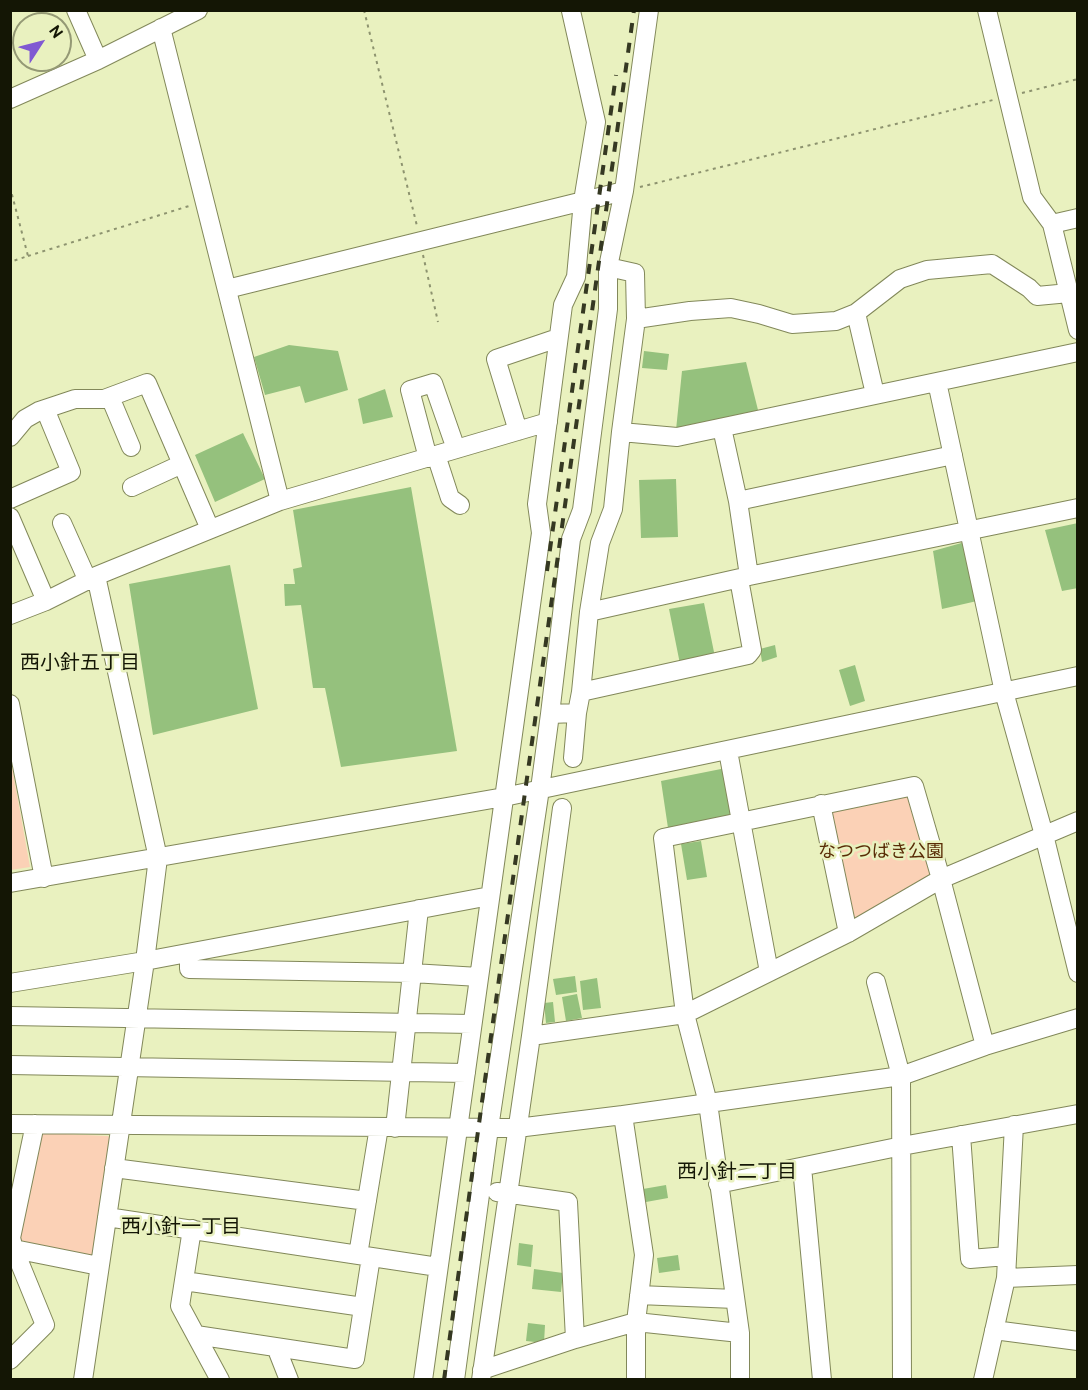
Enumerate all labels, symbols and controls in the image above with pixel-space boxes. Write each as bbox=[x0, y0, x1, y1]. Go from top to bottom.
north arrow bbox=[12, 12, 72, 72]
text: N bbox=[43, 22, 66, 43]
district label: 西小針五丁目 bbox=[20, 653, 140, 677]
park label: なつつばき公園 bbox=[818, 842, 944, 864]
district label: 西小針二丁目 bbox=[677, 1162, 797, 1186]
district label: 西小針一丁目 bbox=[121, 1217, 241, 1241]

